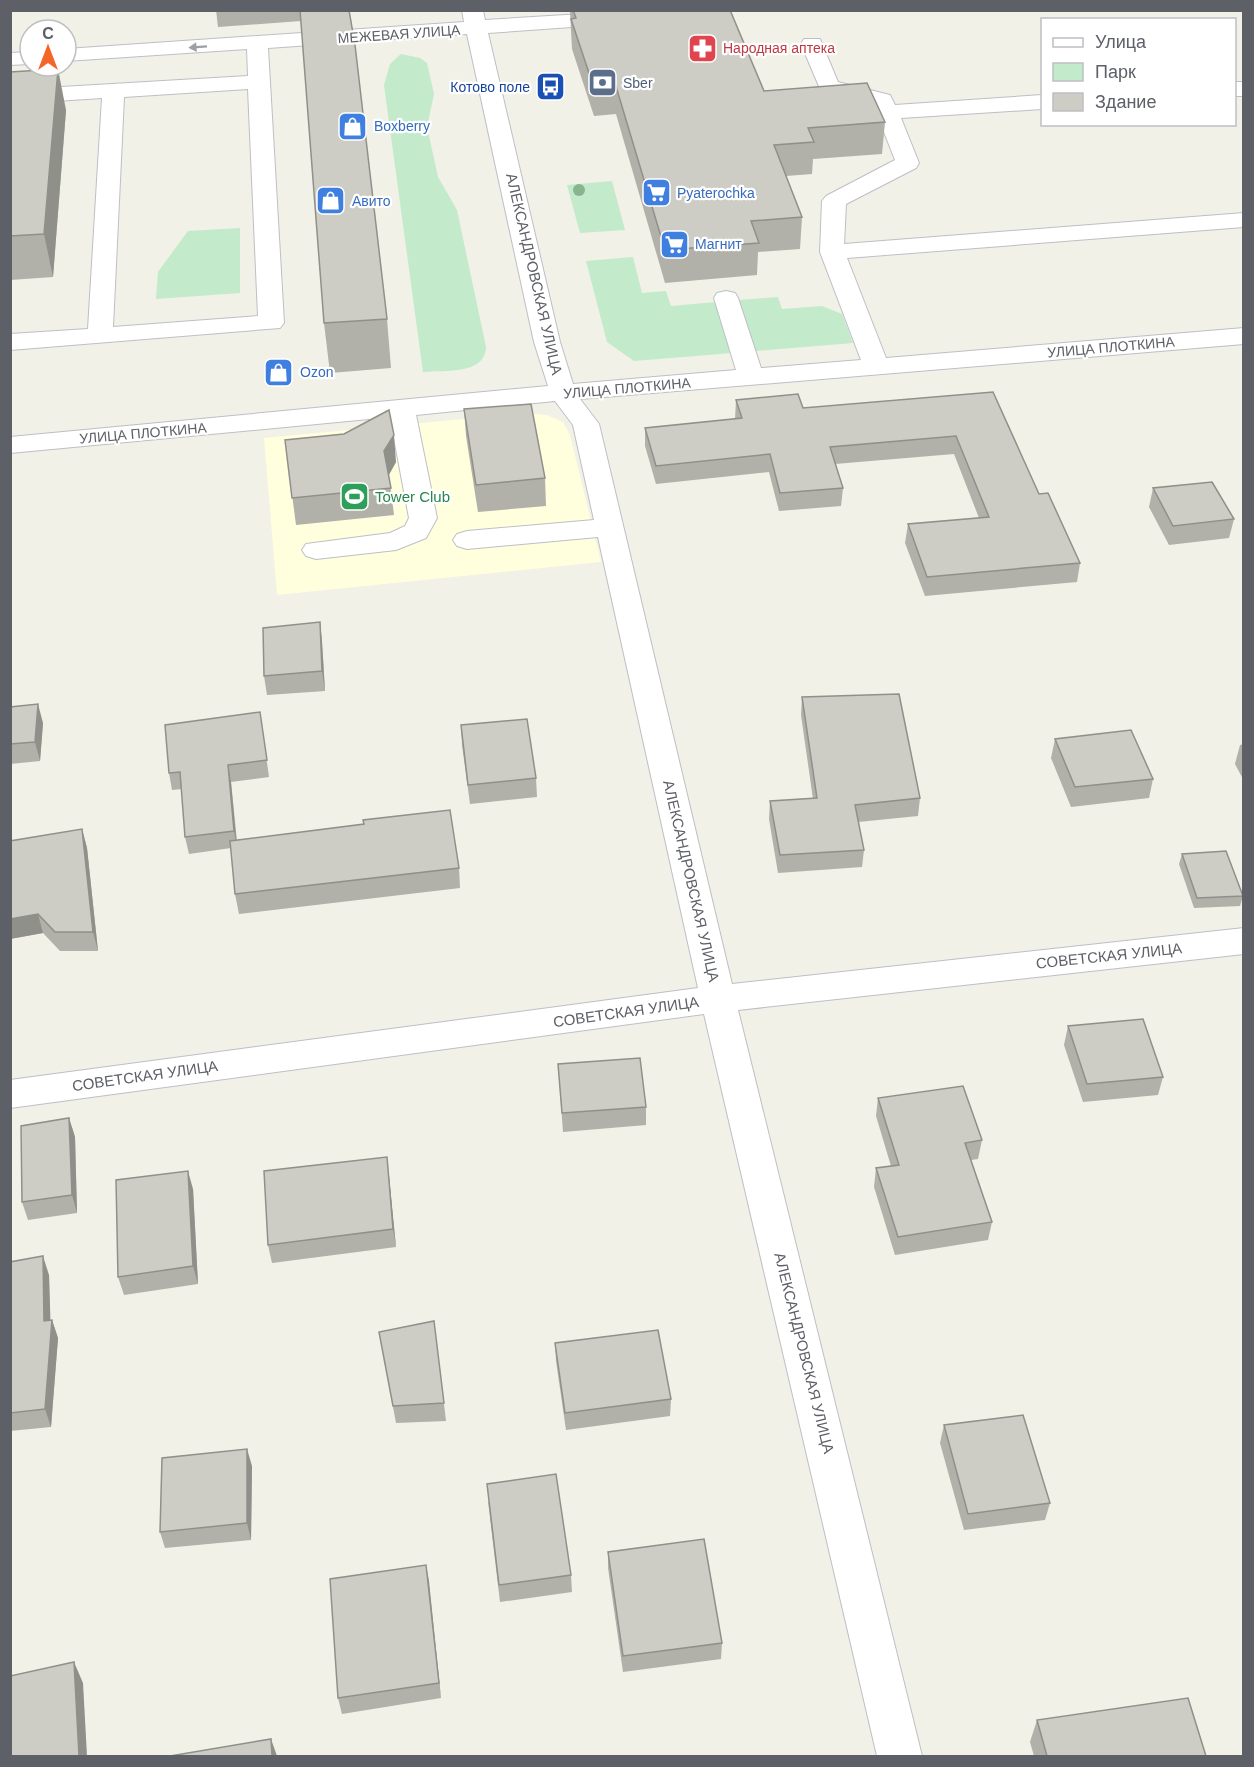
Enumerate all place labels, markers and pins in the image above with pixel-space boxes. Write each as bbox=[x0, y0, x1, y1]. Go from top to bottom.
pharmacy icon: Народная аптека bbox=[686, 32, 718, 64]
place label: Народная аптека bbox=[723, 40, 835, 56]
bank icon: Sber bbox=[586, 67, 618, 99]
bus stop icon: Котово поле bbox=[535, 71, 567, 103]
place label: Sber bbox=[623, 75, 653, 91]
place label: Котово поле bbox=[450, 79, 530, 95]
shop icon: Boxberry bbox=[337, 110, 369, 142]
place label: Boxberry bbox=[374, 118, 430, 134]
supermarket icon: Pyaterochka bbox=[640, 177, 672, 209]
shop icon: Авито bbox=[315, 185, 347, 217]
place label: Pyaterochka bbox=[677, 185, 755, 201]
place label: Авито bbox=[352, 193, 391, 209]
supermarket icon: Магнит bbox=[658, 228, 690, 260]
place label: Магнит bbox=[695, 236, 742, 252]
shop icon: Ozon bbox=[263, 356, 295, 388]
place label: Ozon bbox=[300, 364, 333, 380]
sports icon: Tower Club bbox=[338, 481, 370, 513]
place label: Tower Club bbox=[375, 488, 450, 505]

